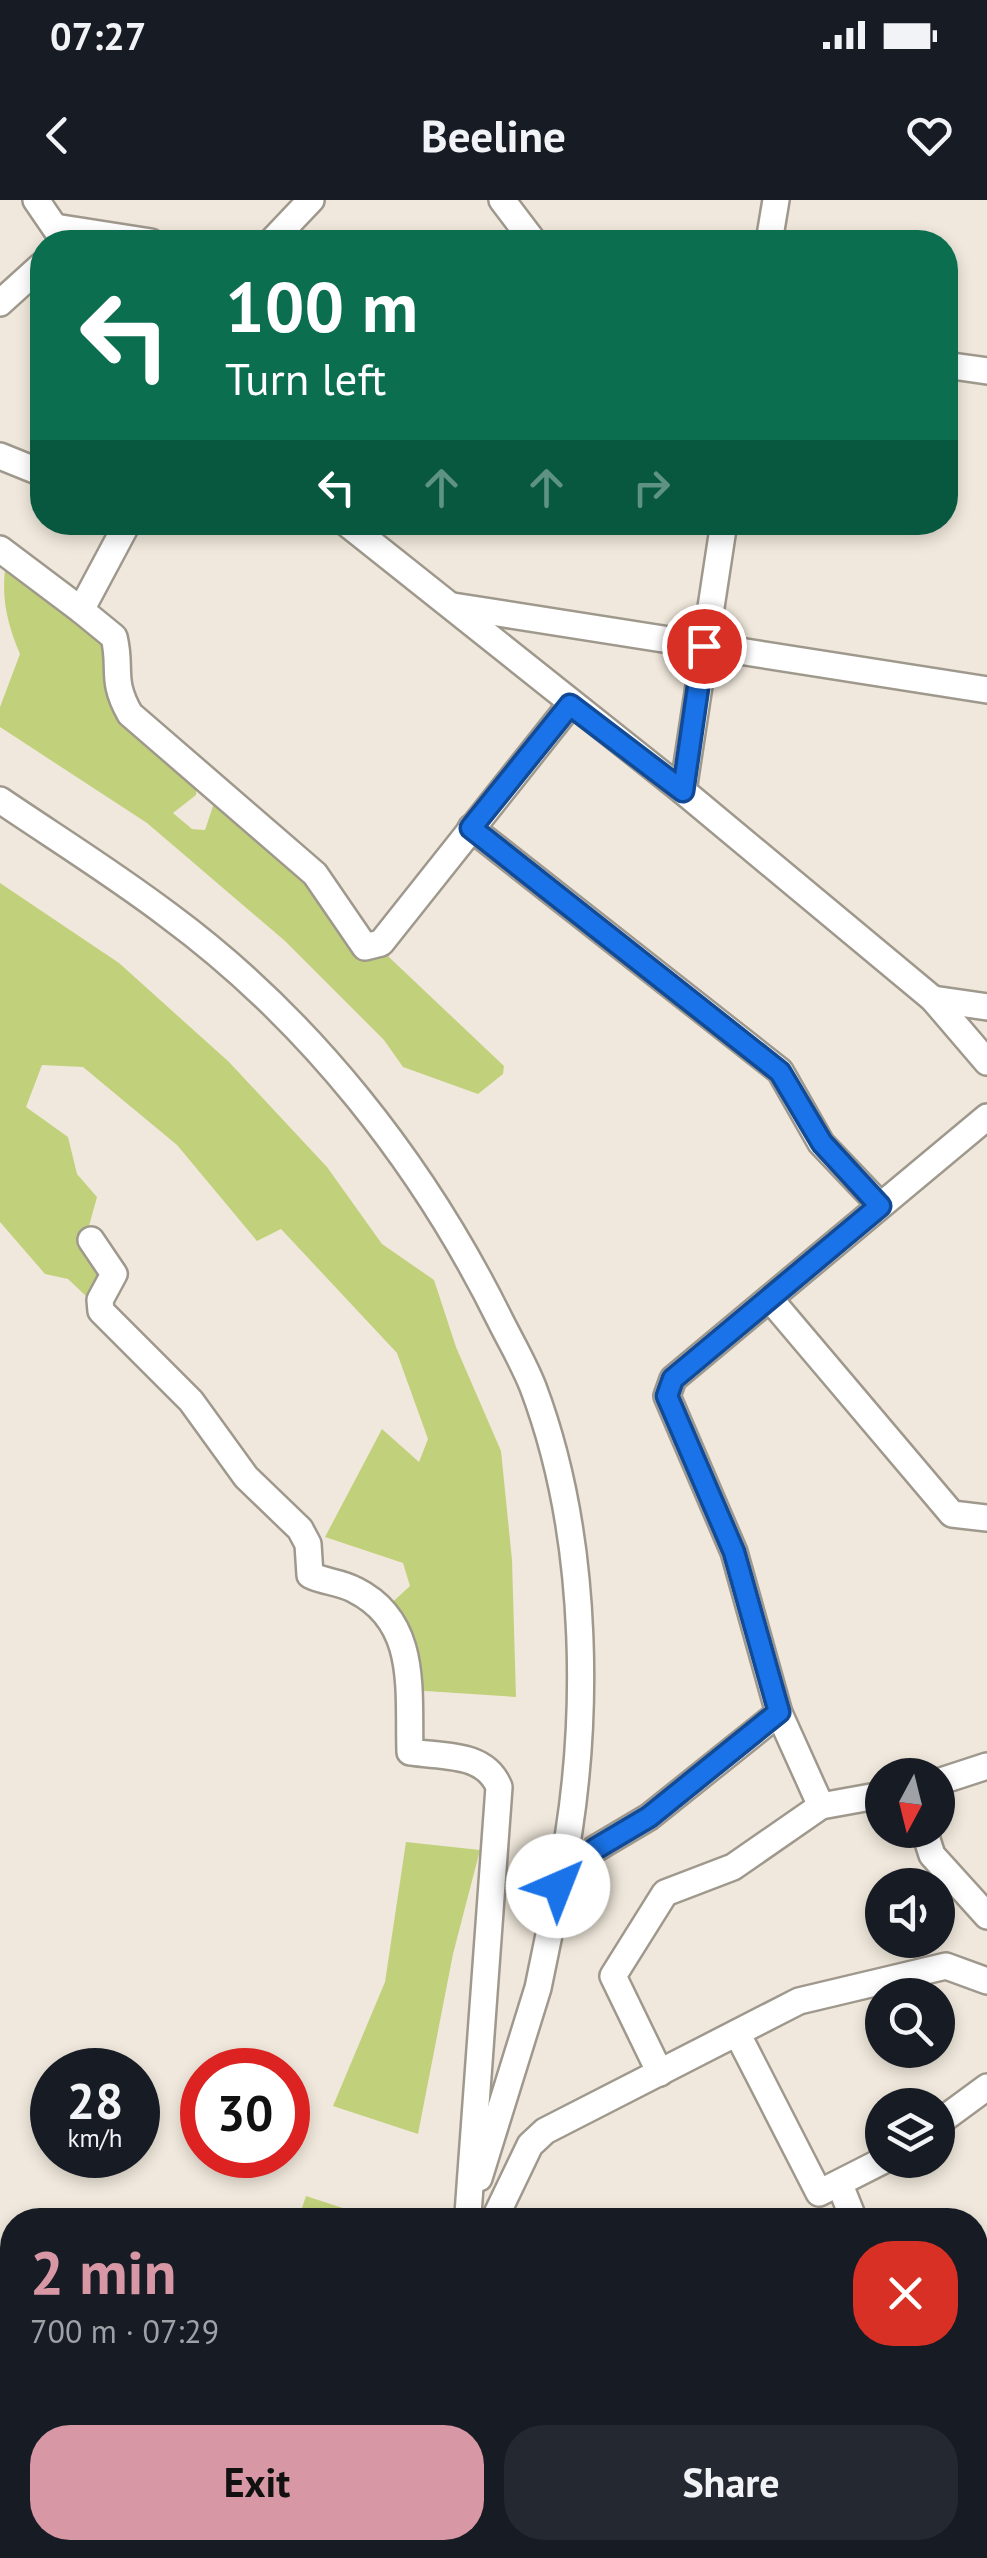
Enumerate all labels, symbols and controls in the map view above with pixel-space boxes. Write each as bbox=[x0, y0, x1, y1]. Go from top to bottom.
text: 07:27 bbox=[50, 11, 146, 60]
text: Beeline bbox=[421, 106, 566, 164]
icon: back bbox=[30, 108, 85, 163]
icon: heart bbox=[902, 108, 957, 163]
text: 100 m bbox=[225, 261, 418, 351]
icon: left bbox=[60, 270, 190, 400]
text: Turn left bbox=[225, 349, 386, 407]
icon: left bbox=[309, 460, 364, 515]
icon: ahead bbox=[414, 460, 469, 515]
icon: ahead bbox=[519, 460, 574, 515]
icon: right bbox=[624, 460, 679, 515]
pin bbox=[662, 604, 747, 689]
icon: arrive bbox=[677, 619, 732, 674]
north arrow bbox=[865, 1758, 955, 1848]
map controls bbox=[865, 1758, 955, 2178]
position arrow bbox=[506, 1834, 610, 1938]
button: sound bbox=[865, 1868, 955, 1958]
button: search bbox=[865, 1978, 955, 2068]
speed limit sign: 30 bbox=[180, 2048, 310, 2178]
text: 28 bbox=[67, 2068, 123, 2133]
button: layers bbox=[865, 2088, 955, 2178]
text: km/h bbox=[68, 2122, 122, 2154]
text: 2 min bbox=[30, 2233, 176, 2311]
button: close bbox=[853, 2241, 958, 2346]
text: 700 m · 07:29 bbox=[30, 2310, 219, 2352]
button: Exit bbox=[30, 2425, 484, 2540]
button: Share bbox=[504, 2425, 958, 2540]

